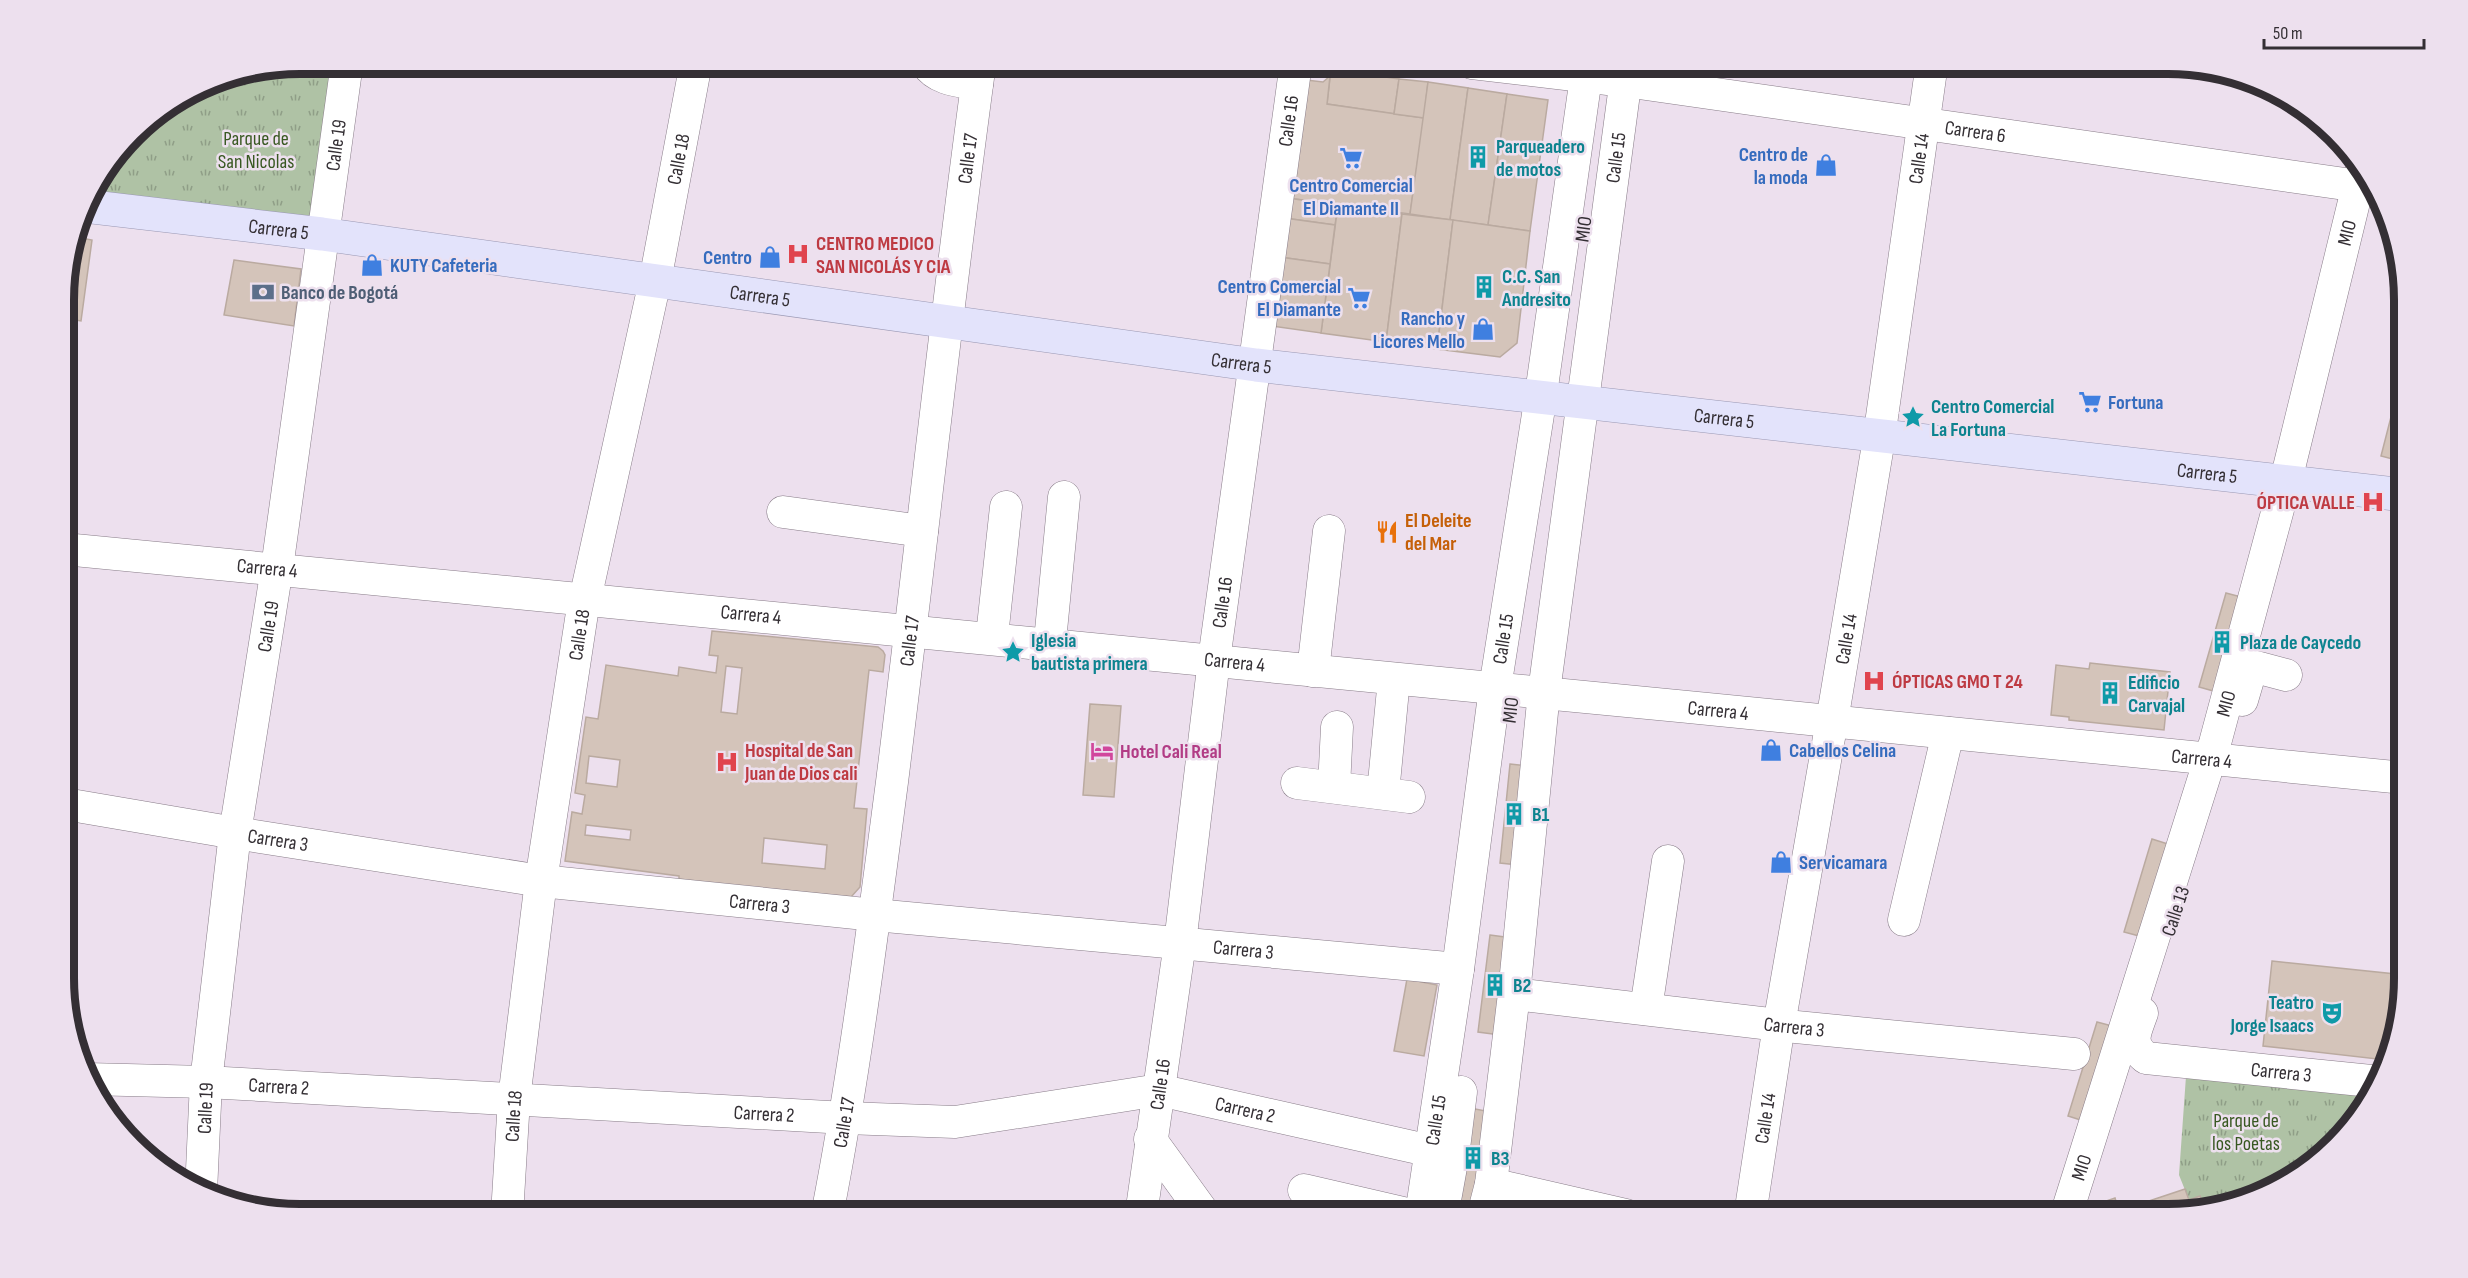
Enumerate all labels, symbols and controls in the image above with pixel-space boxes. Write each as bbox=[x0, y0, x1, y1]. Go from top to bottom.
scale bar bbox=[2264, 12, 2424, 50]
text: 50 m bbox=[2273, 23, 2303, 44]
street label: Calle 16 bbox=[1274, 94, 1304, 148]
street label: Carrera 6 bbox=[1943, 116, 2007, 148]
street label: Calle 19 bbox=[321, 118, 352, 173]
park label: Parque de San Nicolas bbox=[218, 127, 294, 174]
street label: Calle 15 bbox=[1601, 131, 1632, 185]
street label: Calle 18 bbox=[662, 132, 695, 187]
street label: Calle 17 bbox=[953, 132, 983, 185]
street label: Calle 14 bbox=[1904, 132, 1935, 186]
place label: Parqueadero de motos bbox=[1496, 135, 1585, 182]
place label: Centro de la moda bbox=[1739, 143, 1808, 190]
building icon: Parqueadero de motos bbox=[1465, 144, 1491, 170]
supermarket icon: Centro Comercial El Diamante II bbox=[1338, 145, 1364, 171]
shop icon: Centro de la moda bbox=[1813, 152, 1839, 178]
place label: Centro Comercial El Diamante II bbox=[1289, 174, 1413, 221]
street label: Carrera 5 bbox=[247, 214, 310, 245]
street label: MIO bbox=[1570, 215, 1598, 244]
street label: MIO bbox=[2333, 218, 2362, 248]
place label: CENTRO MEDICO SAN NICOLÁS Y CIA bbox=[816, 232, 951, 279]
hospital icon: CENTRO MEDICO SAN NICOLÁS Y CIA bbox=[785, 241, 811, 267]
shop icon: Centro bbox=[757, 244, 783, 270]
place label: Centro bbox=[703, 246, 752, 270]
shop icon: KUTY Cafeteria bbox=[359, 252, 385, 278]
place label: KUTY Cafeteria bbox=[390, 254, 497, 278]
place label: C.C. San Andresito bbox=[1501, 265, 1571, 312]
building icon: C.C. San Andresito bbox=[1471, 274, 1497, 300]
place label: Centro Comercial El Diamante bbox=[1218, 275, 1341, 322]
bank icon: Banco de Bogotá bbox=[250, 279, 276, 305]
street label: Carrera 5 bbox=[728, 280, 792, 313]
place label: Banco de Bogotá bbox=[281, 281, 398, 305]
supermarket icon: Centro Comercial El Diamante bbox=[1346, 285, 1372, 311]
place label: Rancho y Licores Mello bbox=[1373, 307, 1466, 354]
shop icon: Rancho y Licores Mello bbox=[1470, 316, 1496, 342]
street label: Carrera 5 bbox=[1210, 348, 1273, 380]
supermarket icon: Fortuna bbox=[2077, 389, 2103, 415]
place label: Fortuna bbox=[2108, 391, 2164, 415]
place label: Centro Comercial La Fortuna bbox=[1931, 395, 2054, 442]
street label: Carrera 5 bbox=[1693, 404, 1756, 434]
place icon: Centro Comercial La Fortuna bbox=[1900, 404, 1926, 430]
street label: Carrera 5 bbox=[2176, 458, 2239, 489]
hospital icon: ÓPTICA VALLE bbox=[2360, 489, 2386, 515]
place label: ÓPTICA VALLE bbox=[2257, 491, 2355, 515]
place label: El Deleite del Mar bbox=[1405, 509, 1471, 556]
restaurant icon: El Deleite del Mar bbox=[1374, 519, 1400, 545]
street label: Carrera 4 bbox=[236, 554, 299, 583]
street label: Calle 16 bbox=[1208, 575, 1238, 630]
street label: Calle 19 bbox=[253, 599, 285, 654]
street label: Carrera 4 bbox=[719, 600, 782, 630]
street label: Calle 18 bbox=[564, 608, 595, 662]
street label: Calle 15 bbox=[1488, 612, 1520, 666]
street label: Calle 14 bbox=[1831, 612, 1863, 666]
street label: Calle 17 bbox=[895, 614, 925, 668]
place label: Iglesia bautista primera bbox=[1031, 629, 1148, 676]
building icon: Plaza de Caycedo bbox=[2209, 629, 2235, 655]
place label: Plaza de Caycedo bbox=[2240, 631, 2361, 655]
place icon: Iglesia bautista primera bbox=[1000, 639, 1026, 665]
street label: Carrera 4 bbox=[1203, 648, 1266, 678]
hospital icon: ÓPTICAS GMO T 24 bbox=[1861, 668, 1887, 694]
place label: ÓPTICAS GMO T 24 bbox=[1892, 670, 2023, 694]
place label: Edificio Carvajal bbox=[2128, 671, 2185, 718]
building icon: Edificio Carvajal bbox=[2097, 680, 2123, 706]
street label: MIO bbox=[2212, 688, 2242, 719]
street label: MIO bbox=[1498, 696, 1524, 724]
street label: Carrera 4 bbox=[1687, 696, 1750, 726]
shop icon: Cabellos Celina bbox=[1758, 737, 1784, 763]
hotel icon: Hotel Cali Real bbox=[1089, 738, 1115, 764]
place label: Hospital de San Juan de Dios cali bbox=[744, 739, 858, 786]
place label: Cabellos Celina bbox=[1789, 739, 1896, 763]
place label: Hotel Cali Real bbox=[1120, 740, 1222, 764]
street label: Carrera 4 bbox=[2170, 744, 2233, 774]
hospital icon: Hospital de San Juan de Dios cali bbox=[714, 749, 740, 775]
building icon: B1 bbox=[1501, 801, 1527, 827]
place label: B1 bbox=[1532, 803, 1550, 827]
street label: Carrera 3 bbox=[246, 824, 310, 857]
shop icon: Servicamara bbox=[1768, 849, 1794, 875]
place label: Servicamara bbox=[1799, 851, 1887, 875]
street label: Calle 13 bbox=[2157, 883, 2195, 939]
street label: Carrera 3 bbox=[728, 889, 791, 919]
street label: Carrera 3 bbox=[1212, 935, 1275, 965]
building icon: B2 bbox=[1482, 972, 1508, 998]
place label: B2 bbox=[1513, 974, 1531, 998]
place label: Teatro Jorge Isaacs bbox=[2229, 991, 2314, 1038]
theatre icon: Teatro Jorge Isaacs bbox=[2319, 1000, 2345, 1026]
street label: Carrera 3 bbox=[1762, 1012, 1826, 1043]
street label: Calle 16 bbox=[1145, 1057, 1176, 1112]
street label: Carrera 3 bbox=[2250, 1058, 2313, 1088]
street label: Carrera 2 bbox=[248, 1073, 310, 1101]
street label: Calle 19 bbox=[193, 1082, 219, 1134]
street label: Calle 18 bbox=[500, 1089, 528, 1143]
street label: Calle 14 bbox=[1750, 1091, 1781, 1145]
street label: Carrera 2 bbox=[1213, 1092, 1277, 1129]
street label: Calle 15 bbox=[1421, 1093, 1452, 1147]
street label: Calle 17 bbox=[829, 1096, 861, 1150]
street label: Carrera 2 bbox=[733, 1101, 795, 1128]
park label: Parque de los Poetas bbox=[2212, 1109, 2280, 1156]
building icon: B3 bbox=[1460, 1145, 1486, 1171]
place label: B3 bbox=[1491, 1147, 1510, 1171]
street label: MIO bbox=[2067, 1152, 2097, 1184]

